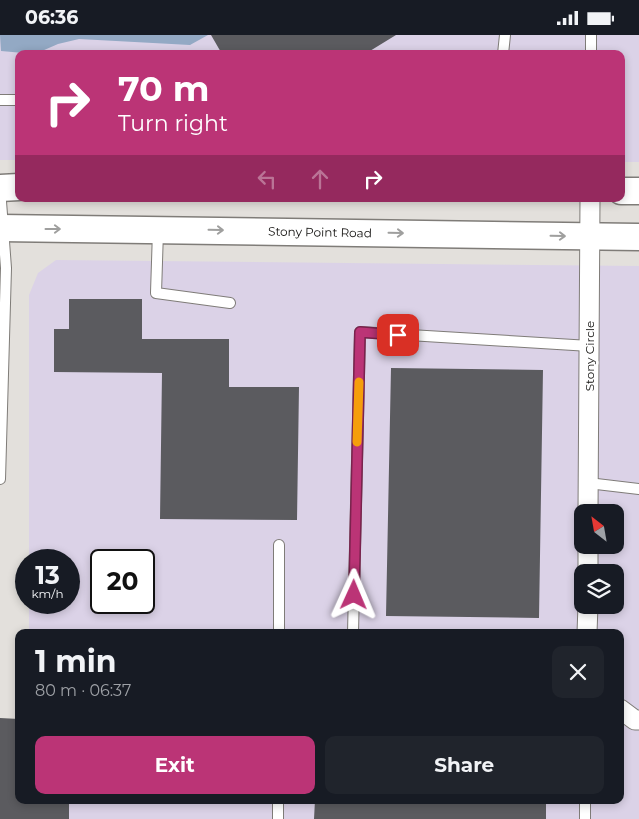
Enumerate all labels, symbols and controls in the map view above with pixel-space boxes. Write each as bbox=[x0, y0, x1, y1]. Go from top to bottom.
text: 06:36 bbox=[25, 6, 78, 29]
text: 70 m bbox=[118, 67, 209, 110]
icon: right bbox=[35, 70, 100, 135]
text: Turn right bbox=[118, 110, 228, 137]
icon: left bbox=[253, 165, 281, 193]
icon: ahead bbox=[306, 165, 334, 193]
icon: right bbox=[359, 165, 387, 193]
one-way arrow bbox=[45, 224, 61, 234]
street label: Stony Point Road bbox=[268, 224, 372, 240]
one-way arrow bbox=[208, 226, 224, 235]
one-way arrow bbox=[387, 228, 403, 238]
one-way arrow bbox=[550, 231, 566, 241]
pin bbox=[377, 314, 419, 356]
icon: arrive bbox=[384, 321, 412, 349]
street label: Stony Circle bbox=[582, 321, 597, 391]
north arrow bbox=[574, 504, 624, 554]
map controls bbox=[574, 504, 624, 614]
speed limit sign: 20 bbox=[90, 549, 155, 614]
text: 13 bbox=[35, 560, 60, 590]
button: layers bbox=[574, 564, 624, 614]
position arrow bbox=[327, 568, 379, 620]
text: km/h bbox=[31, 586, 64, 601]
text: 1 min bbox=[35, 643, 116, 680]
button: close bbox=[552, 646, 604, 698]
text: 80 m · 06:37 bbox=[35, 681, 131, 700]
button: Exit bbox=[35, 736, 315, 794]
button: Share bbox=[325, 736, 604, 794]

